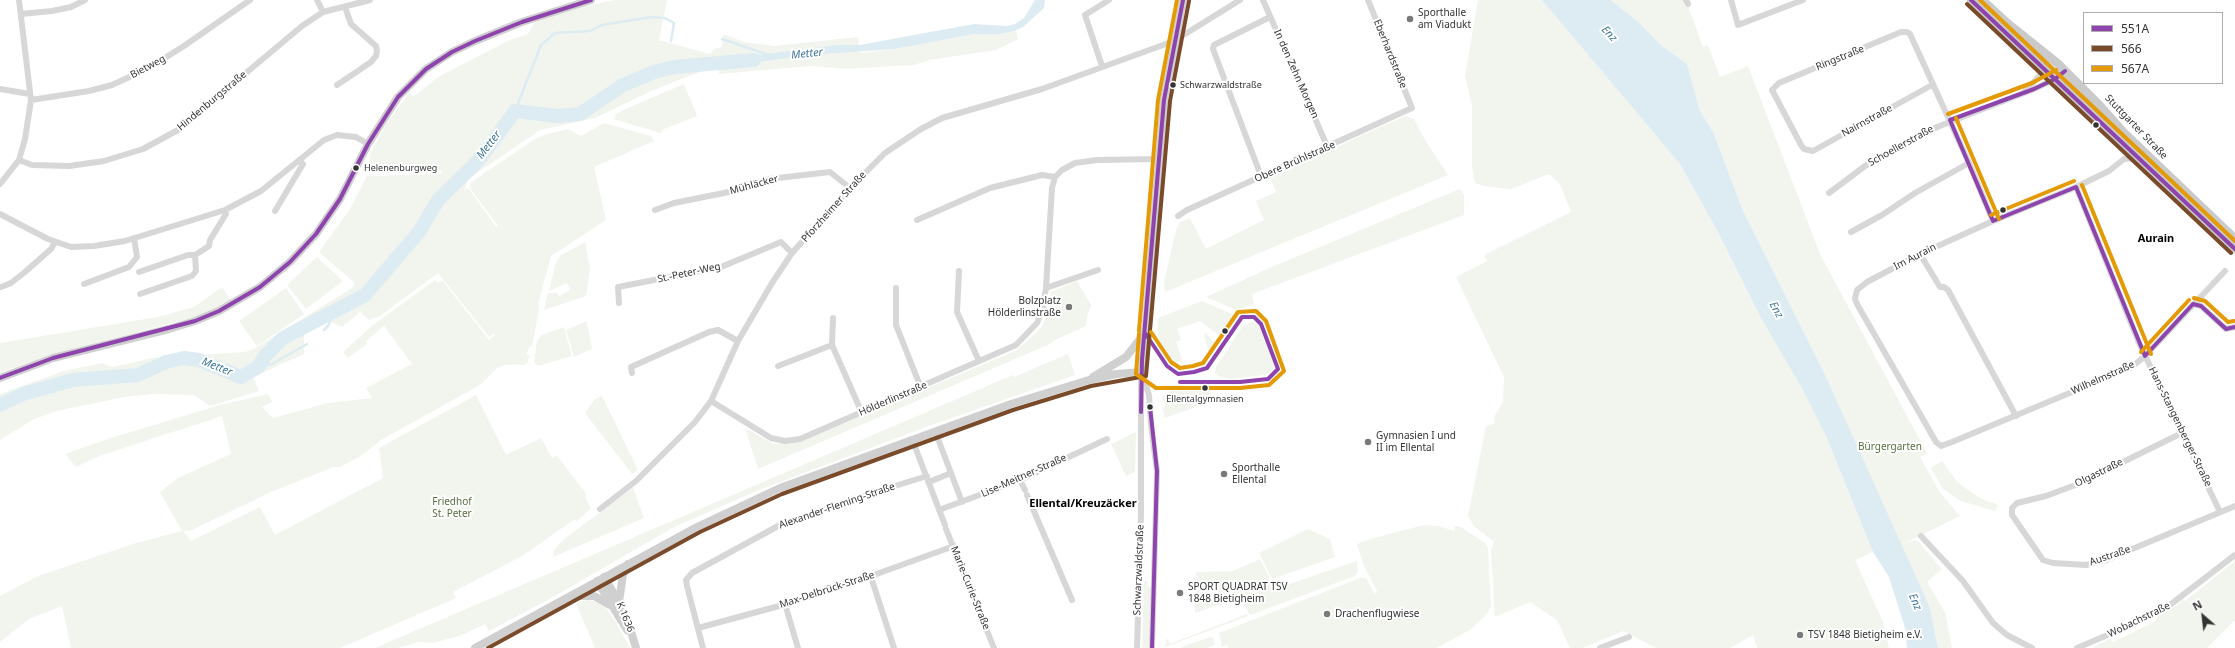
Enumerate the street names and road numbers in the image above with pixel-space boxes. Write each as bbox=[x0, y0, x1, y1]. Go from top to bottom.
street label: Eberhardstraße bbox=[1371, 18, 1409, 90]
street label: In den Zehn Morgen bbox=[1271, 28, 1321, 120]
street label: Ringstraße bbox=[1814, 43, 1866, 73]
street label: Bietweg bbox=[128, 53, 168, 81]
street label: Hindenburgstraße bbox=[175, 69, 249, 133]
street label: Stuttgarter Straße bbox=[2102, 92, 2170, 162]
street label: Nairnstraße bbox=[1840, 102, 1894, 140]
street label: Schoellerstraße bbox=[1866, 123, 1936, 169]
street label: Obere Brühlstraße bbox=[1253, 139, 1337, 185]
street label: Pforzheimer Straße bbox=[799, 169, 869, 245]
street label: Mühläcker bbox=[729, 173, 779, 197]
street label: Im Aurain bbox=[1892, 241, 1938, 273]
street label: St.-Peter-Weg bbox=[656, 260, 722, 286]
street label: Wilhelmstraße bbox=[2069, 359, 2137, 397]
street label: Hans-Stangenberger-Straße bbox=[2146, 365, 2214, 489]
street label: Hölderlinstraße bbox=[857, 379, 929, 419]
street label: Lise-Meitner-Straße bbox=[979, 452, 1069, 500]
street label: Olgastraße bbox=[2073, 456, 2125, 490]
street label: Alexander-Fleming-Straße bbox=[777, 480, 897, 532]
street label: Schwarzwaldstraße bbox=[1131, 524, 1147, 616]
street label: Austraße bbox=[2088, 543, 2132, 569]
street label: Marie-Curie-Straße bbox=[948, 545, 992, 631]
street label: Max-Delbrück-Straße bbox=[778, 569, 876, 611]
street label: K 1636 bbox=[614, 600, 636, 634]
street label: Wobachstraße bbox=[2106, 600, 2172, 640]

